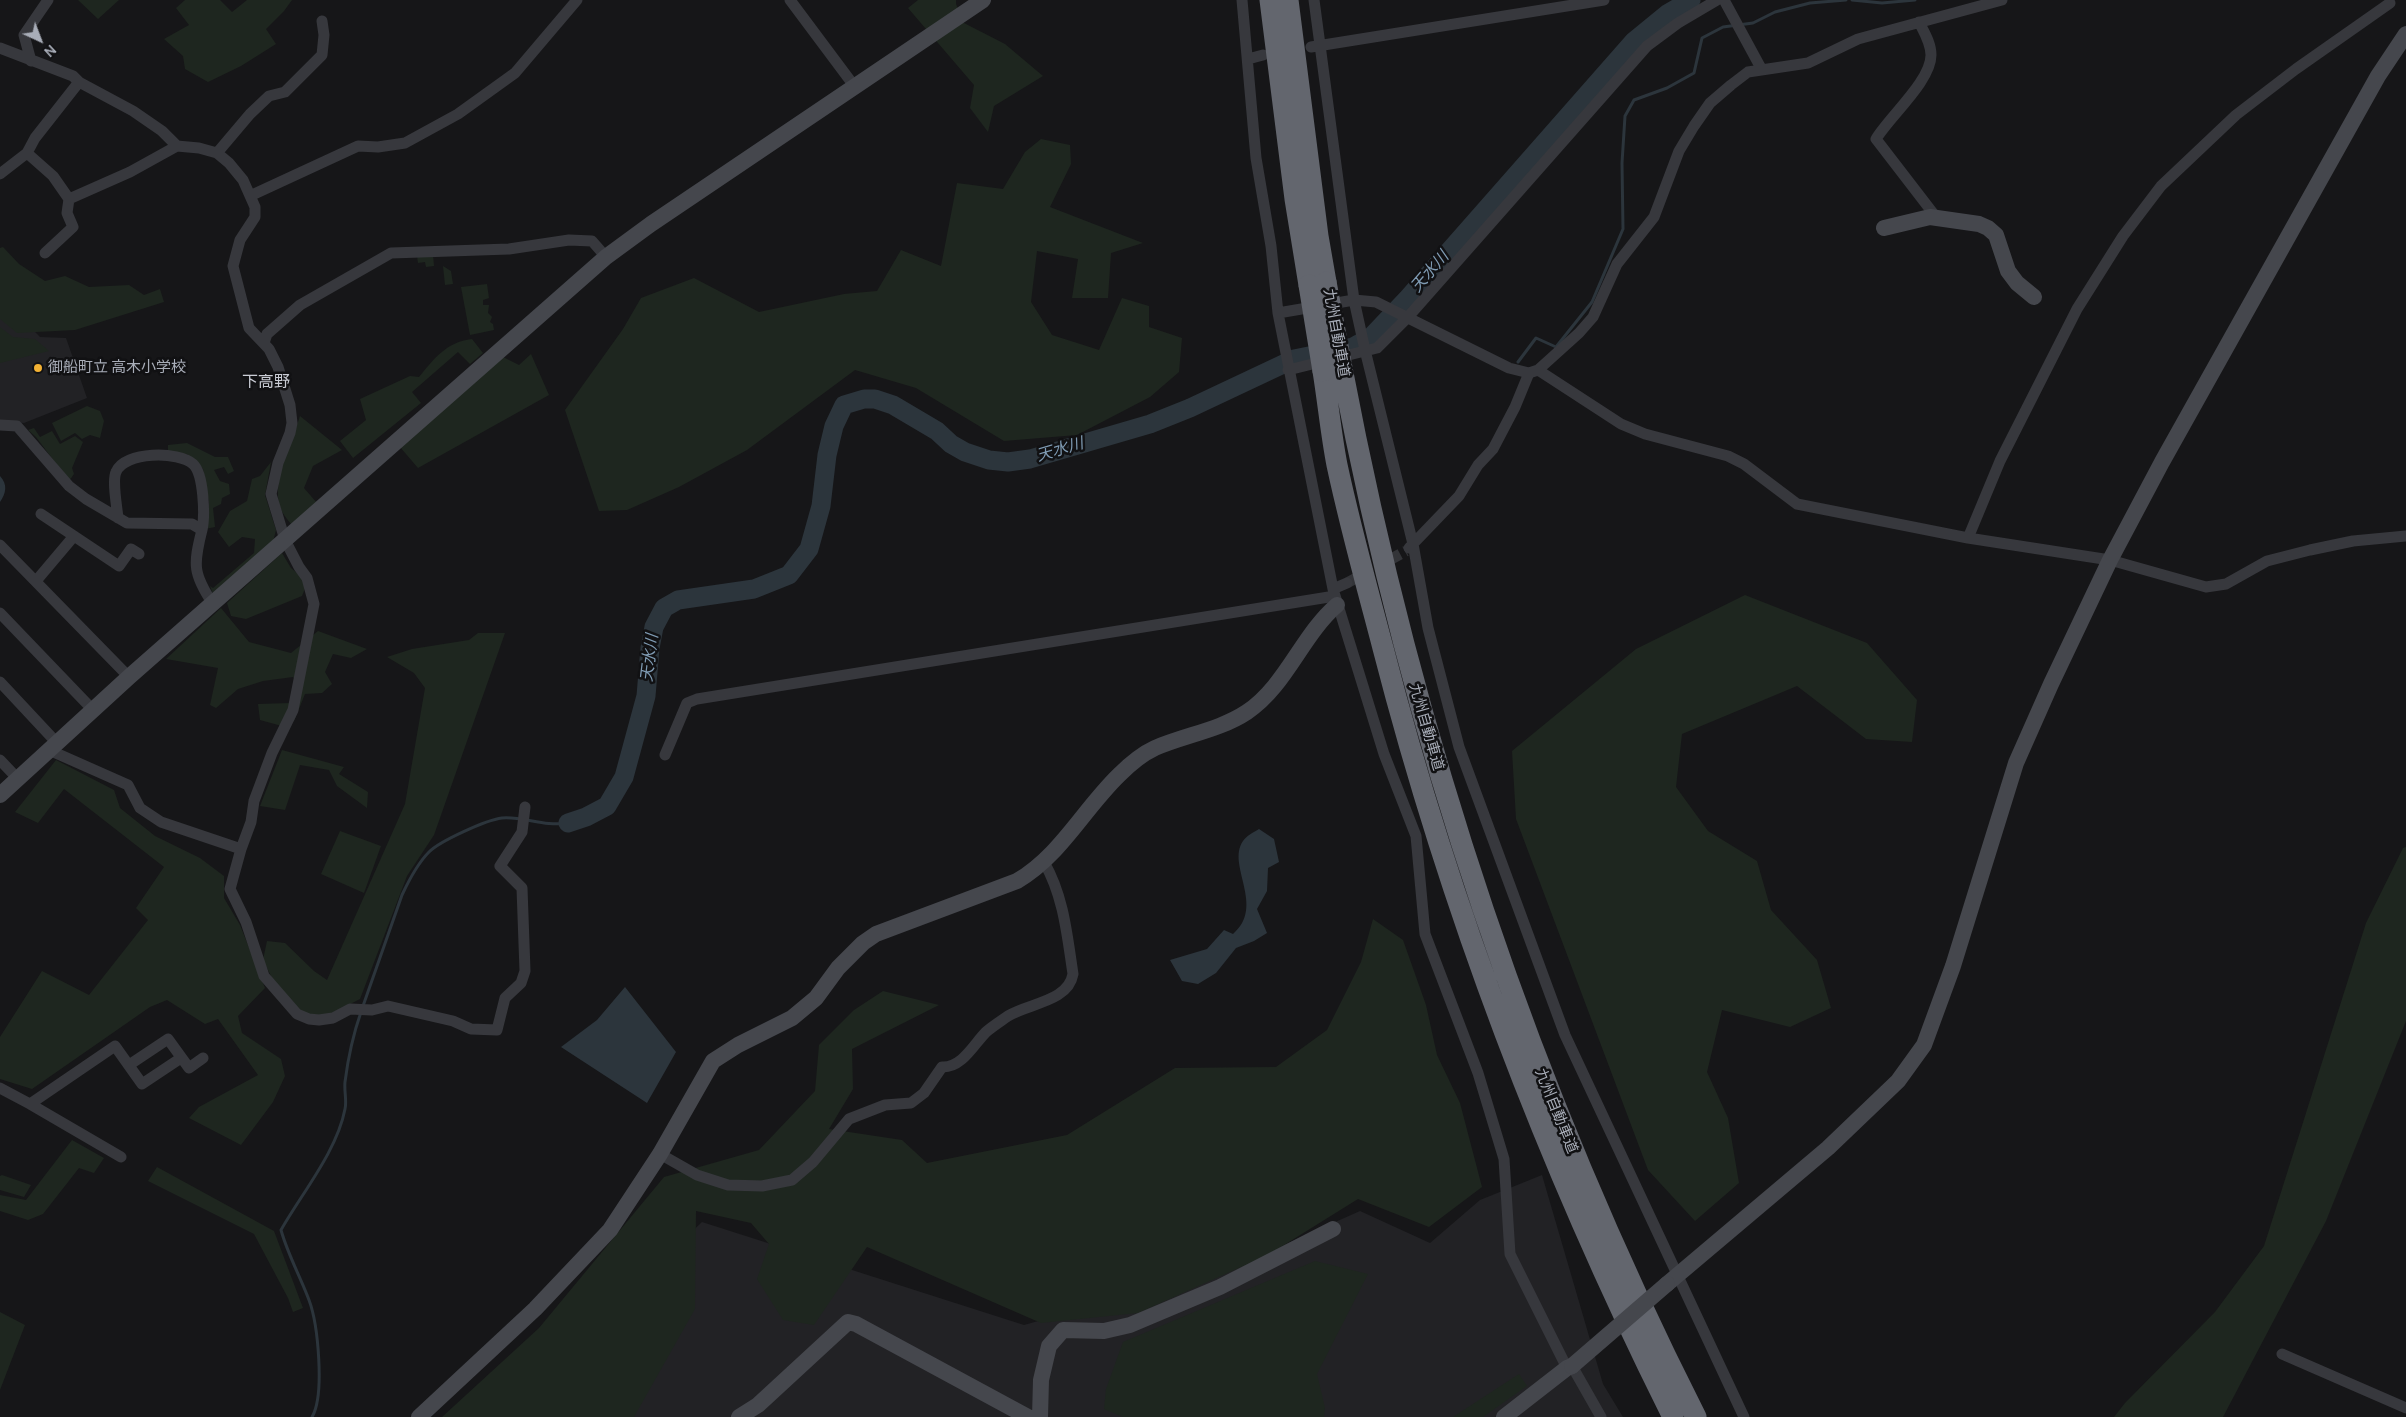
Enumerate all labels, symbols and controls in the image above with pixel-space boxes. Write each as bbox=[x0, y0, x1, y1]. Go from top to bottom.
north arrow bbox=[15, 15, 65, 65]
text: N bbox=[40, 41, 61, 62]
water label: 天水川 bbox=[1407, 248, 1453, 296]
street label: 九州自動車道 bbox=[1319, 287, 1353, 379]
place label: 御船町立 高木小学校 bbox=[48, 359, 186, 377]
marker: 御船町立 高木小学校 bbox=[32, 362, 44, 374]
district label: 下高野 bbox=[242, 373, 290, 393]
water label: 天水川 bbox=[1034, 434, 1086, 466]
water label: 天水川 bbox=[638, 633, 662, 683]
street label: 九州自動車道 bbox=[1405, 681, 1447, 773]
street label: 九州自動車道 bbox=[1531, 1066, 1581, 1156]

